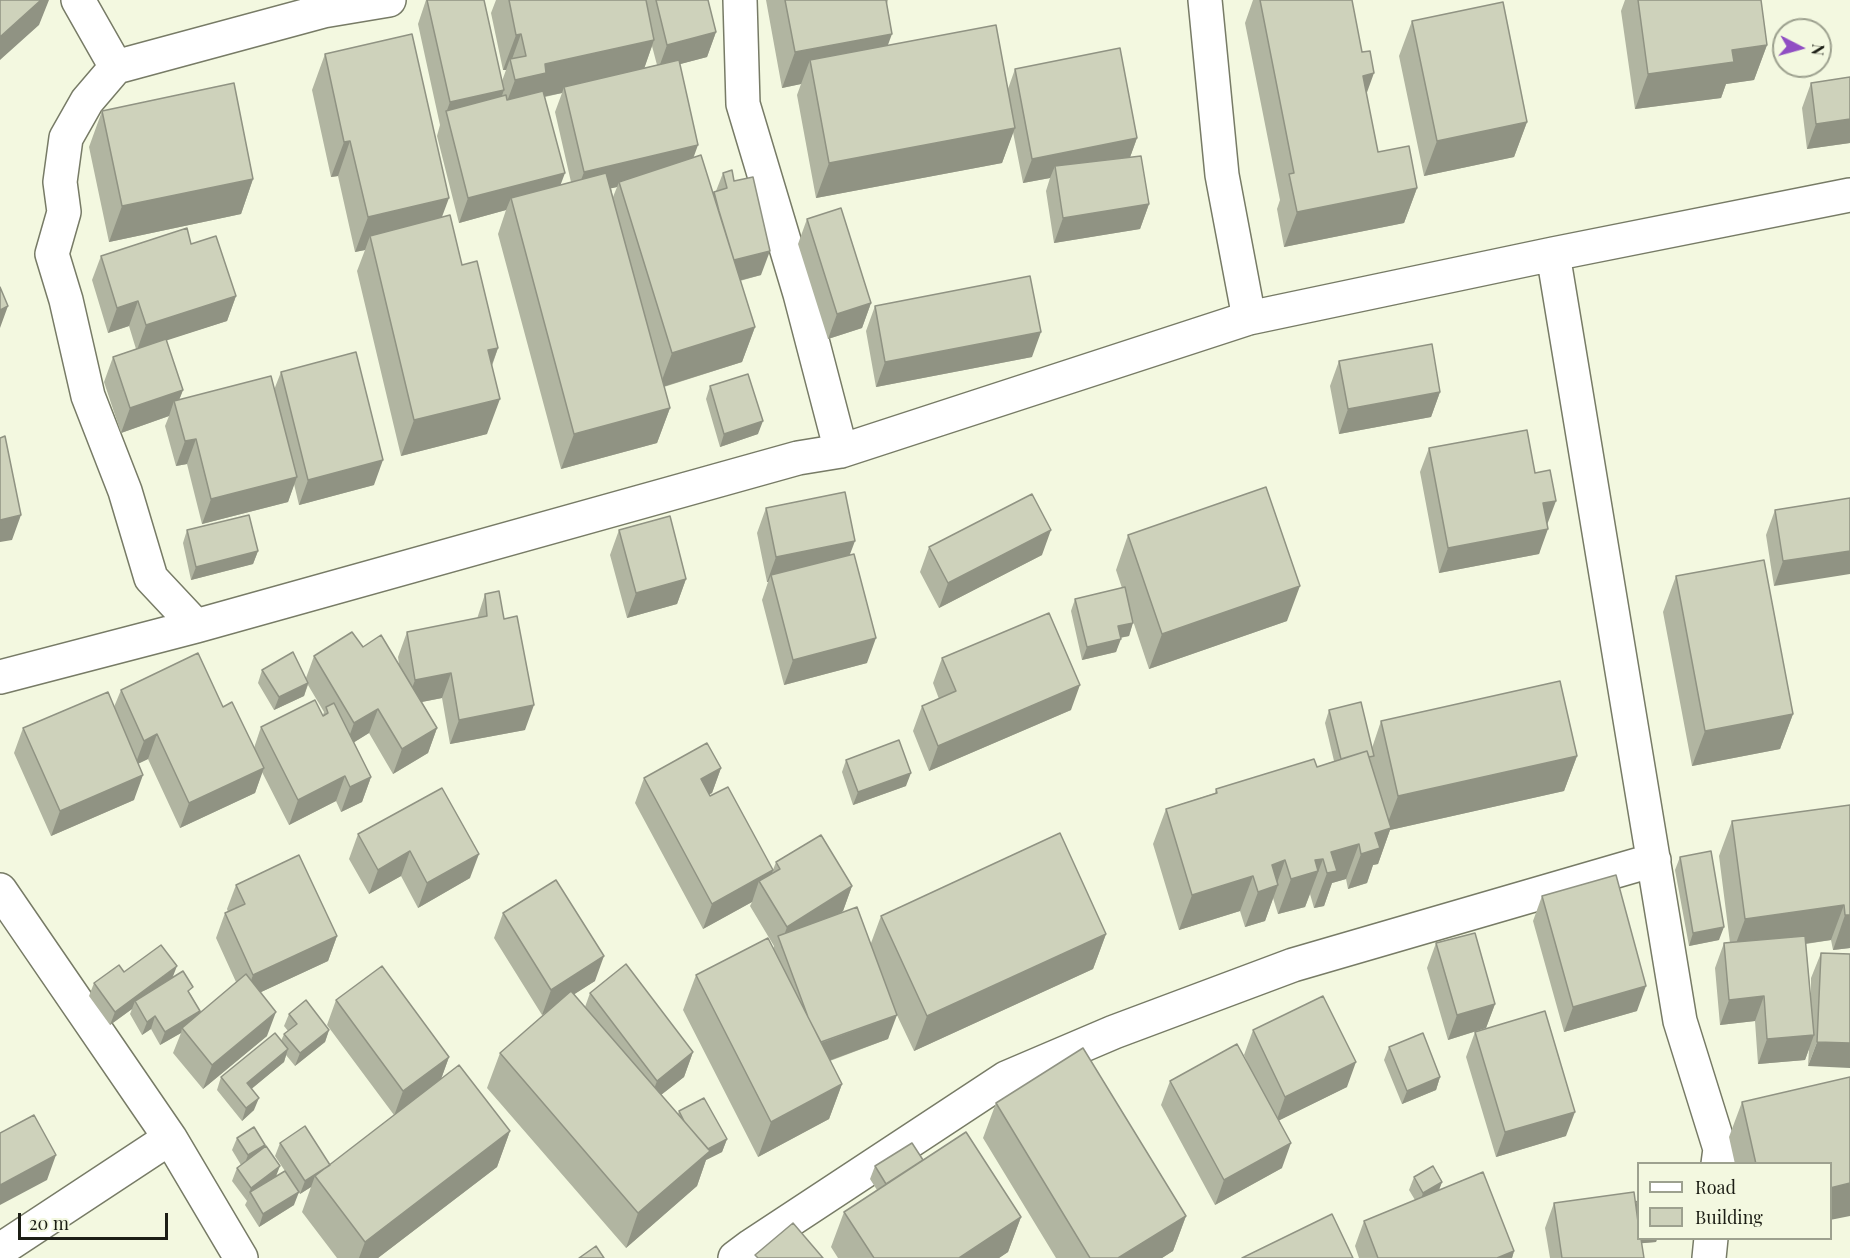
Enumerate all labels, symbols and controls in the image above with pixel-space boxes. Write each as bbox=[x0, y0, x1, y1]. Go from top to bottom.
north arrow bbox=[1772, 18, 1832, 78]
text: N bbox=[1807, 43, 1829, 57]
legend bbox=[1637, 1162, 1832, 1240]
text: Road bbox=[1695, 1175, 1736, 1199]
scale bar bbox=[21, 1201, 171, 1239]
text: Building bbox=[1695, 1205, 1763, 1229]
text: 20 m bbox=[29, 1211, 69, 1235]

